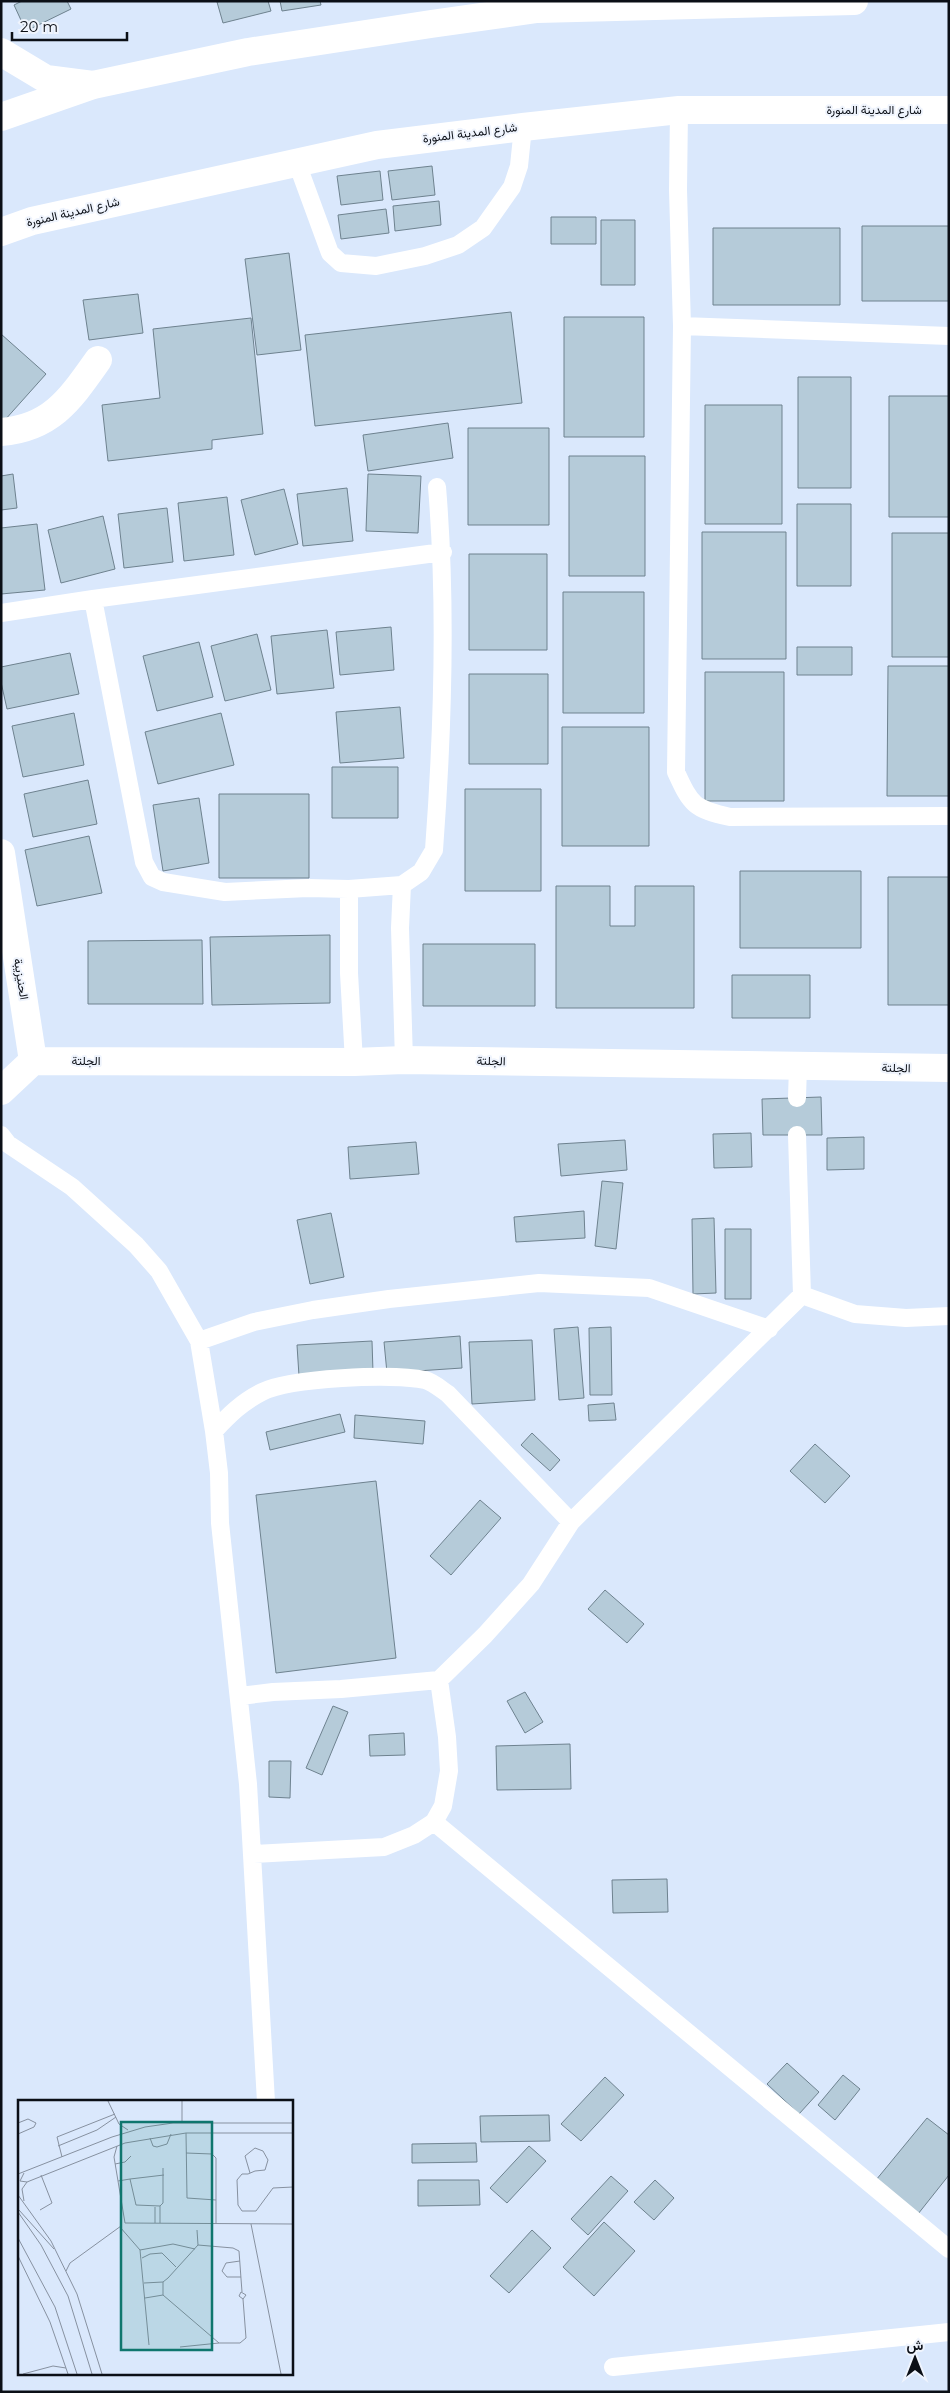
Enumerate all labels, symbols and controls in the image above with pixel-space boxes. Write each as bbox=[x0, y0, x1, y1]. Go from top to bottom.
scale bar bbox=[12, 10, 128, 42]
text: 20 m bbox=[20, 17, 58, 36]
street label: شارع المدينة المنورة bbox=[826, 102, 922, 119]
street label: شارع المدينة المنورة bbox=[422, 119, 518, 148]
street label: شارع المدينة المنورة bbox=[25, 193, 121, 231]
street label: الحنيزيبة bbox=[10, 957, 32, 1001]
street label: الجلتة bbox=[71, 1053, 101, 1068]
street label: الجلتة bbox=[476, 1053, 506, 1068]
street label: الجلتة bbox=[881, 1060, 911, 1075]
inset map bbox=[18, 2100, 292, 2376]
north arrow bbox=[890, 2333, 940, 2383]
text: ش bbox=[907, 2336, 924, 2354]

